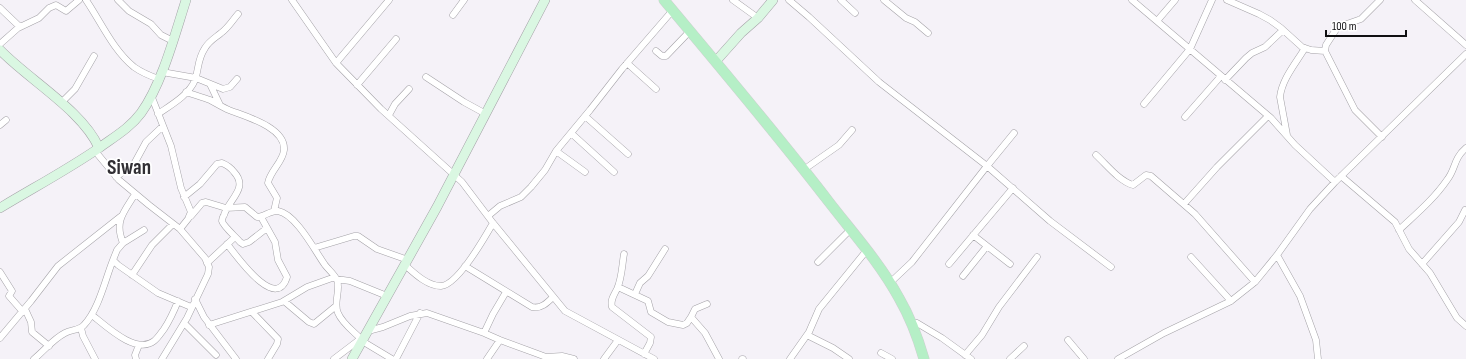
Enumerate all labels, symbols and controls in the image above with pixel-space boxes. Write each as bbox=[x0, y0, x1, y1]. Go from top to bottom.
scale bar bbox=[1326, 12, 1406, 38]
text: 100 m bbox=[1332, 19, 1357, 34]
district label: Siwan bbox=[107, 155, 151, 180]

